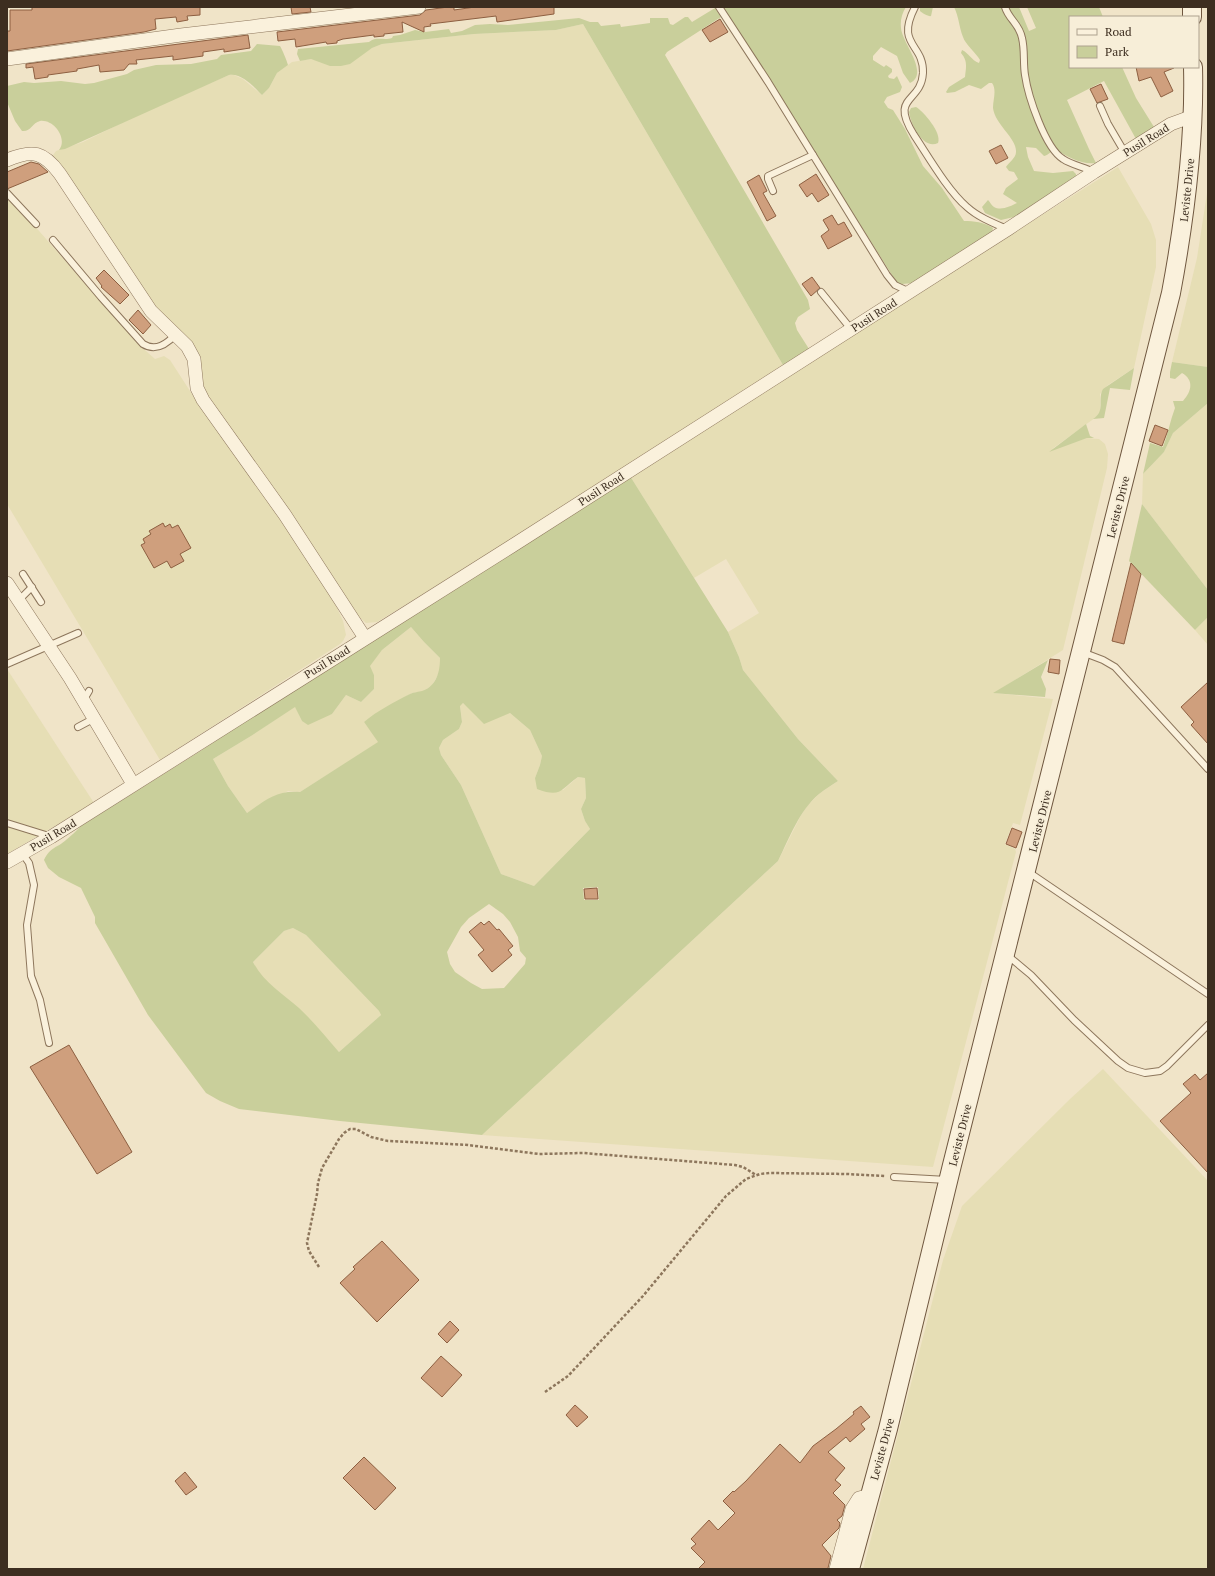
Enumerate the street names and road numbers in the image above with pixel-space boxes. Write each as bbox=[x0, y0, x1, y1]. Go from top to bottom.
street label: Pusil Road bbox=[1120, 120, 1172, 160]
street label: Leviste Drive bbox=[1177, 157, 1197, 222]
street label: Pusil Road bbox=[849, 295, 899, 335]
street label: Pusil Road bbox=[576, 469, 626, 509]
street label: Leviste Drive bbox=[1104, 474, 1133, 540]
street label: Pusil Road bbox=[301, 642, 353, 682]
street label: Leviste Drive bbox=[1026, 788, 1055, 854]
street label: Pusil Road bbox=[27, 816, 79, 854]
street label: Leviste Drive bbox=[946, 1102, 975, 1168]
street label: Leviste Drive bbox=[867, 1416, 897, 1482]

